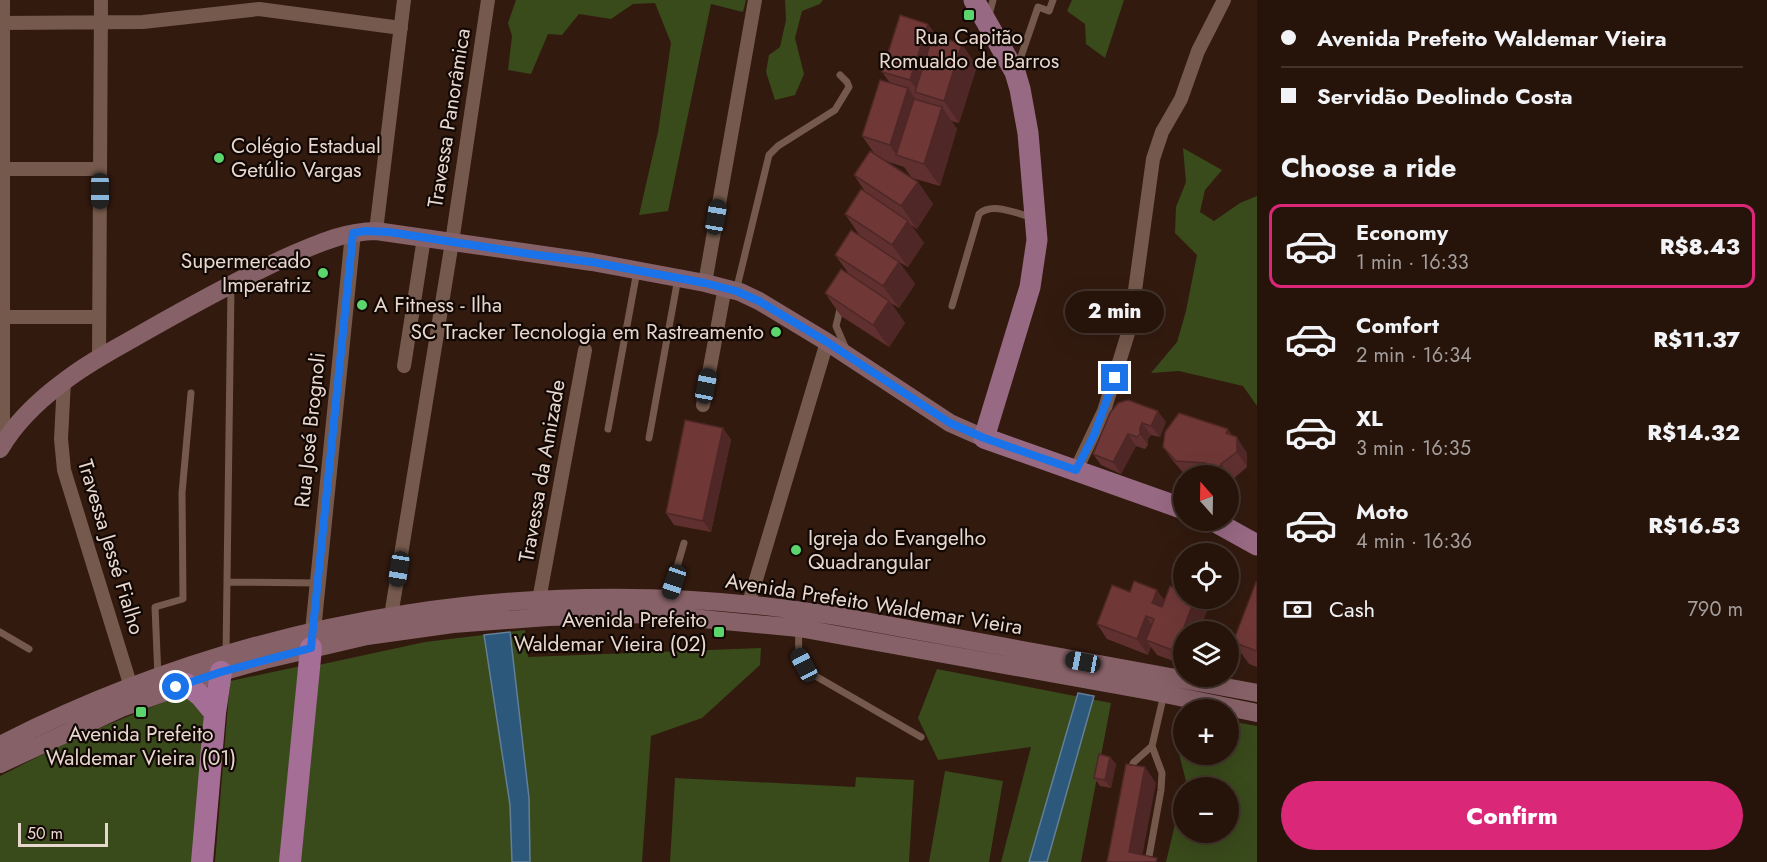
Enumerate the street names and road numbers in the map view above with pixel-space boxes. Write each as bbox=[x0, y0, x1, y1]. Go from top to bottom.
street label: Travessa Panorâmica bbox=[420, 26, 478, 210]
street label: Rua José Brognoli bbox=[287, 351, 333, 509]
street label: Travessa da Amizade bbox=[511, 377, 573, 565]
street label: Travessa Jessé Fialho bbox=[70, 456, 152, 638]
street label: Avenida Prefeito Waldemar Vieira bbox=[723, 566, 1025, 642]

